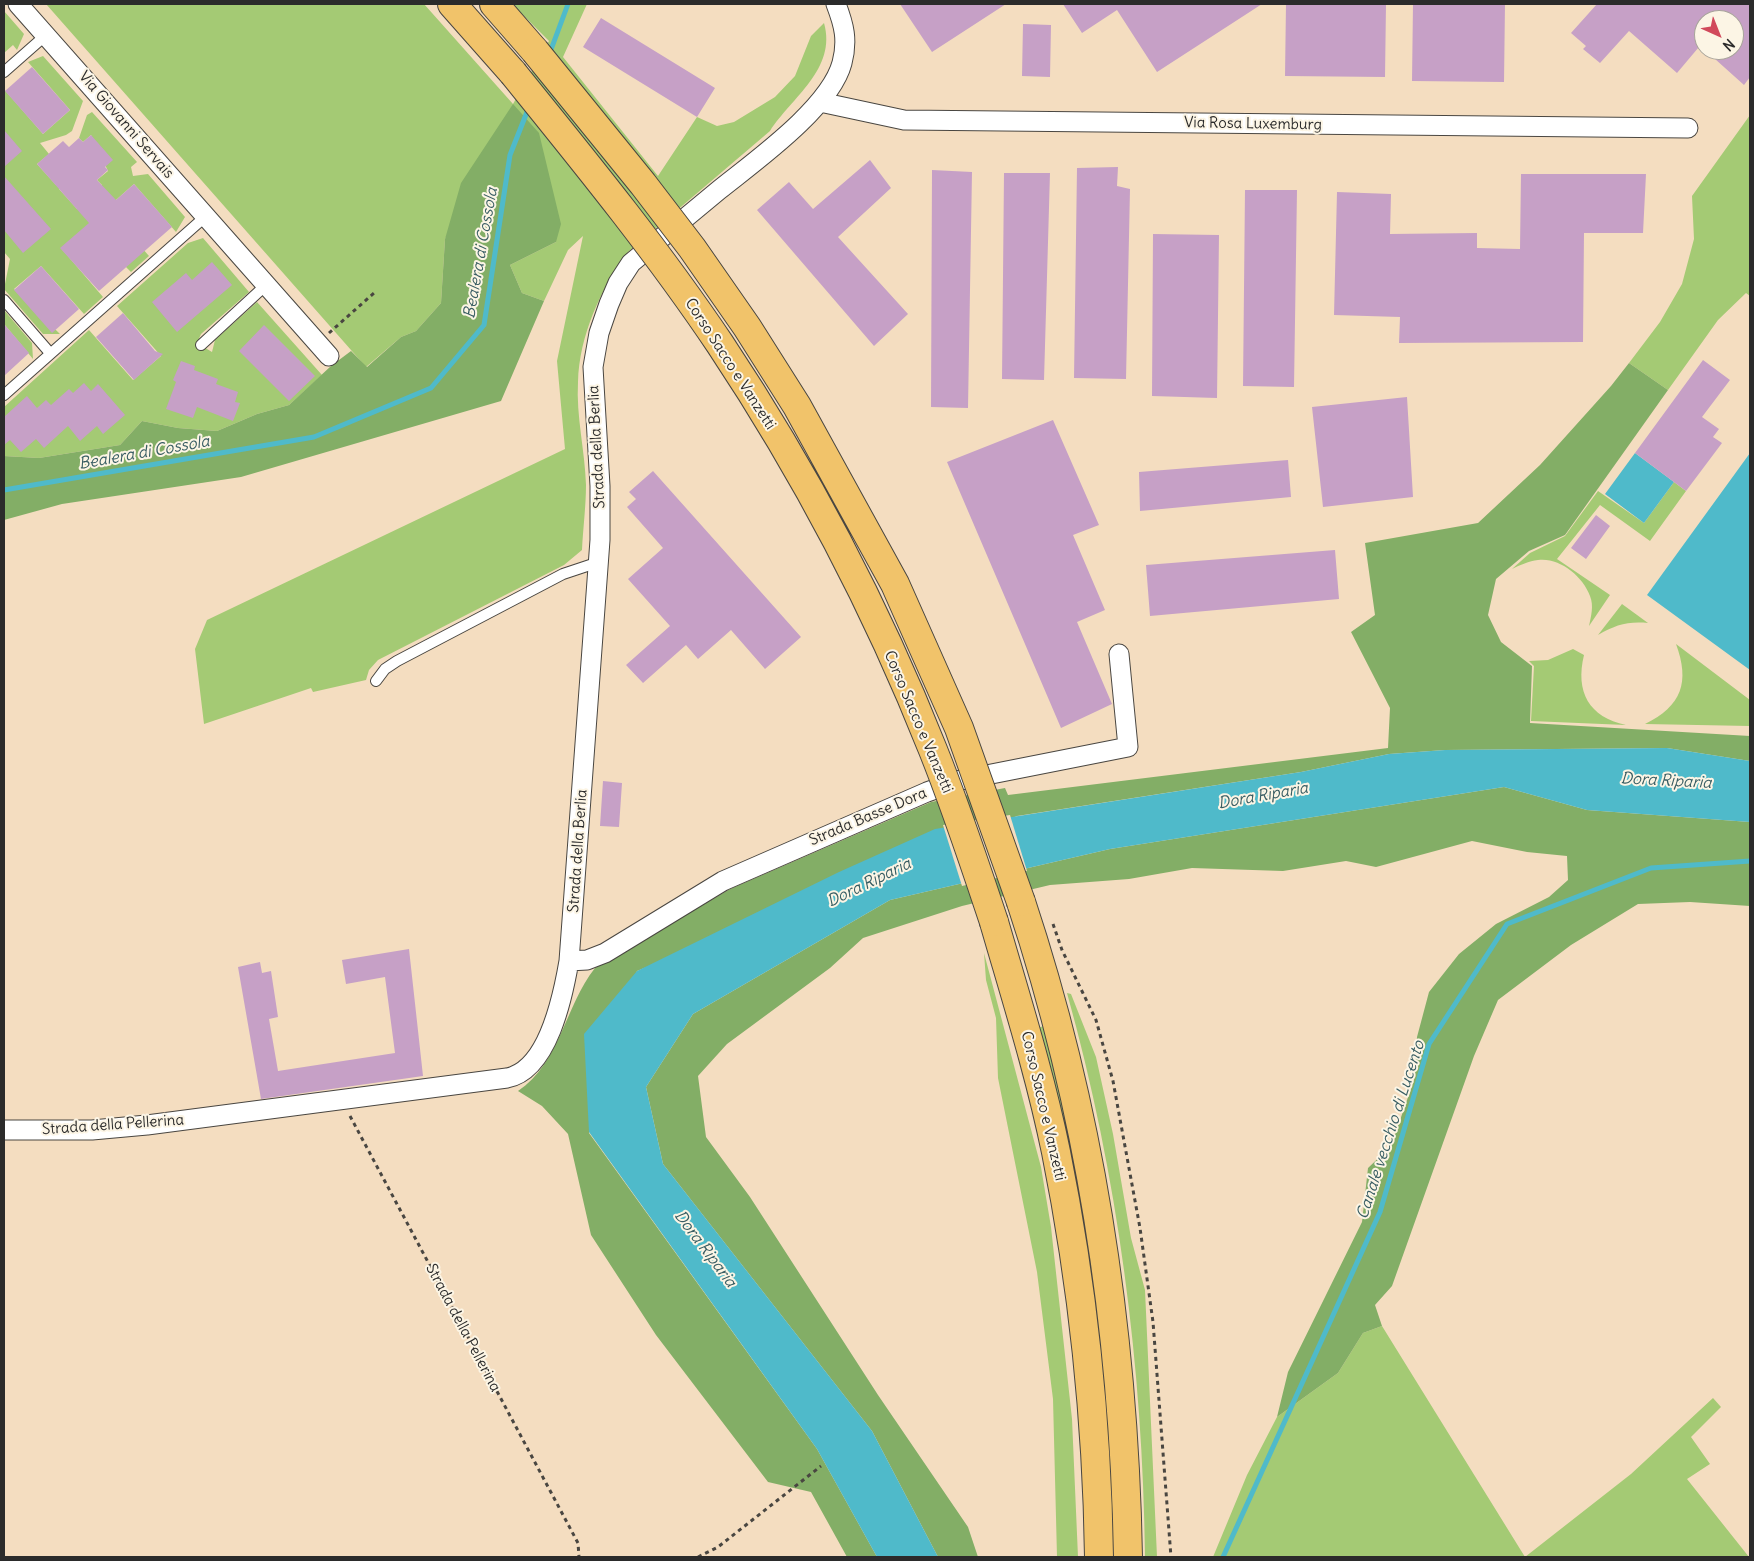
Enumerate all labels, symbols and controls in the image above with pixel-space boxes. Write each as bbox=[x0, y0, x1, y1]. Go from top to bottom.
north arrow bbox=[1694, 10, 1744, 60]
text: N bbox=[1719, 35, 1738, 55]
street label: Via Giovanni Servais bbox=[75, 68, 177, 182]
street label: Via Rosa Luxemburg bbox=[1184, 114, 1322, 134]
water label: Bealera di Cossola bbox=[460, 186, 502, 320]
street label: Corso Sacco e Vanzetti bbox=[681, 295, 779, 433]
street label: Strada della Berlia bbox=[585, 385, 609, 509]
water label: Bealera di Cossola bbox=[77, 432, 211, 474]
street label: Corso Sacco e Vanzetti bbox=[880, 648, 956, 796]
water label: Dora Riparia bbox=[1620, 769, 1712, 793]
water label: Dora Riparia bbox=[1217, 779, 1309, 813]
street label: Strada Basse Dora bbox=[807, 784, 929, 850]
street label: Strada della Berlia bbox=[565, 789, 591, 913]
water label: Dora Riparia bbox=[824, 854, 914, 912]
street label: Corso Sacco e Vanzetti bbox=[1017, 1029, 1069, 1183]
water label: Canale vecchio di Lucento bbox=[1353, 1038, 1429, 1222]
street label: Strada della Pellerina bbox=[41, 1111, 185, 1139]
water label: Dora Riparia bbox=[670, 1207, 740, 1291]
street label: Strada della Pellerina bbox=[422, 1261, 504, 1395]

